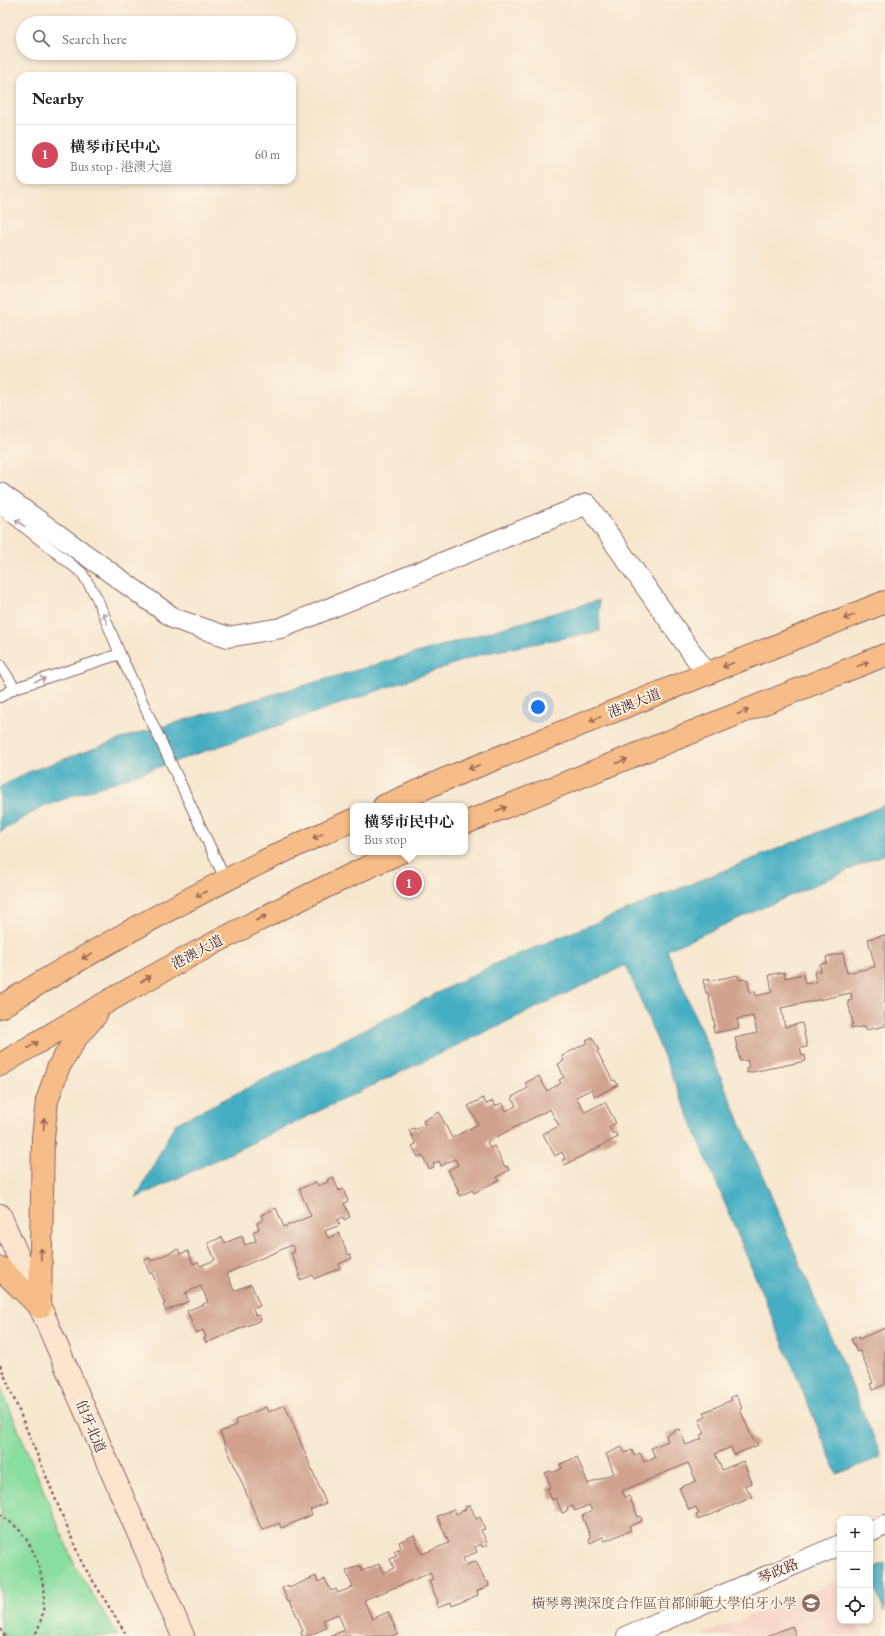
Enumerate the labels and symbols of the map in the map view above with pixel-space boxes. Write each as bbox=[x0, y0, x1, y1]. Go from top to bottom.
one-way arrow bbox=[15, 519, 26, 528]
one-way arrow bbox=[101, 612, 108, 624]
one-way arrow bbox=[843, 613, 855, 621]
one-way arrow bbox=[857, 660, 869, 667]
one-way arrow bbox=[723, 662, 735, 669]
one-way arrow bbox=[33, 676, 46, 683]
street label: 港澳大道 bbox=[605, 684, 663, 722]
your location bbox=[528, 697, 548, 717]
one-way arrow bbox=[736, 708, 748, 716]
one-way arrow bbox=[589, 715, 601, 723]
one-way arrow bbox=[615, 756, 627, 764]
one-way arrow bbox=[468, 764, 480, 772]
one-way arrow bbox=[495, 805, 507, 812]
one-way arrow bbox=[312, 833, 324, 840]
pin: 1 bbox=[396, 868, 422, 898]
one-way arrow bbox=[196, 891, 208, 898]
one-way arrow bbox=[254, 914, 266, 922]
street label: 港澳大道 bbox=[168, 931, 226, 973]
one-way arrow bbox=[81, 953, 93, 961]
one-way arrow bbox=[140, 975, 152, 983]
one-way arrow bbox=[27, 1040, 39, 1048]
one-way arrow bbox=[40, 1118, 48, 1131]
one-way arrow bbox=[37, 1248, 45, 1261]
street label: 伯牙北道 bbox=[72, 1397, 110, 1455]
street label: 琴政路 bbox=[755, 1555, 801, 1587]
school or university icon: 橫琴粵澳深度合作區首都師範大學伯牙小學 bbox=[800, 1592, 822, 1614]
place label: 橫琴粵澳深度合作區首都師範大學伯牙小學 bbox=[531, 1594, 797, 1612]

